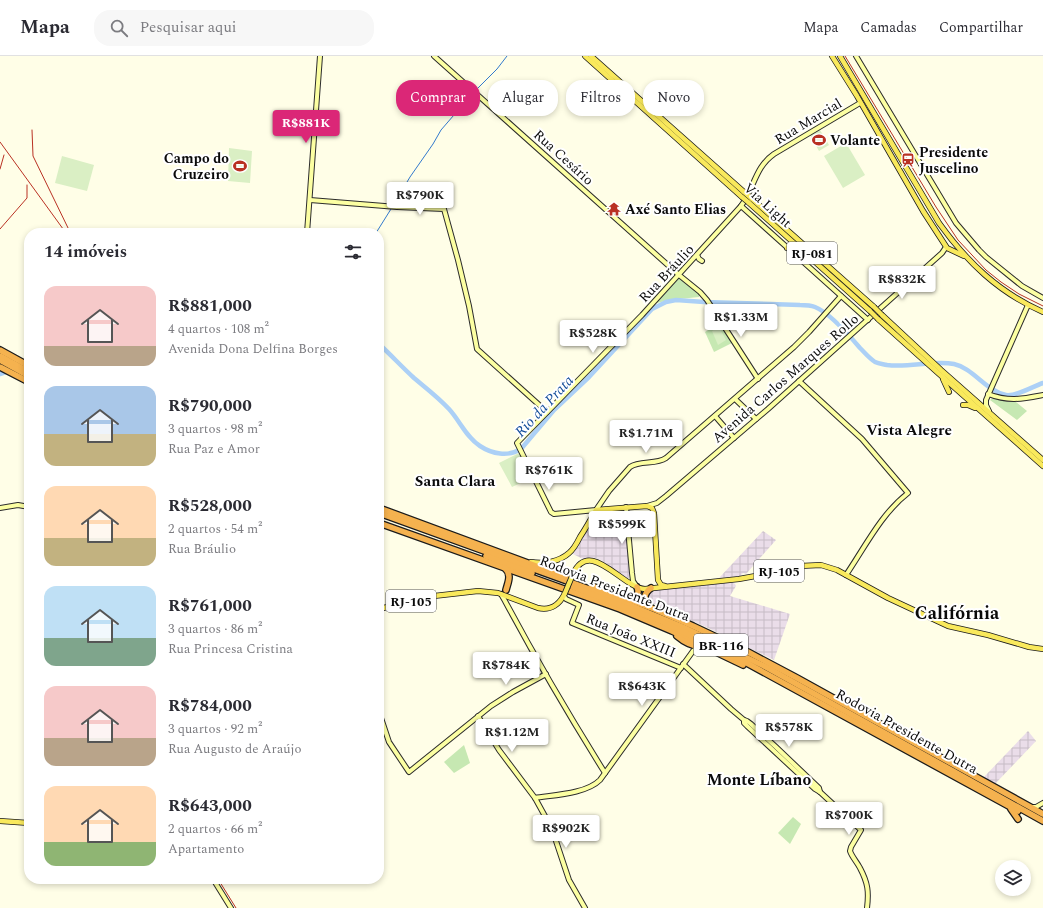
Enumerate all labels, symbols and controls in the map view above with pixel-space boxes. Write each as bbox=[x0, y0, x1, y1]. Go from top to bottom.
search box bbox=[94, 10, 374, 46]
text: Mapa bbox=[20, 13, 70, 42]
text: Pesquisar aqui bbox=[140, 16, 237, 39]
icon: search bbox=[108, 17, 130, 39]
text: Mapa bbox=[803, 17, 838, 38]
text: Camadas bbox=[860, 17, 917, 38]
text: Compartilhar bbox=[939, 17, 1023, 38]
chip: Comprar bbox=[396, 80, 480, 116]
chip: Alugar bbox=[488, 80, 558, 116]
chip: Filtros bbox=[566, 80, 635, 116]
chip: Novo bbox=[643, 80, 704, 116]
street label: Rua Marcial bbox=[771, 93, 846, 150]
pin: R$881K bbox=[273, 110, 339, 144]
text: R$881K bbox=[282, 113, 330, 133]
street label: Rua Cesário bbox=[529, 125, 598, 190]
place label: Volante bbox=[830, 130, 880, 151]
sports icon: Volante bbox=[811, 132, 827, 148]
place label: Presidente Juscelino bbox=[919, 142, 988, 179]
place label: Campo do Cruzeiro bbox=[164, 148, 229, 185]
station icon: Presidente Juscelino bbox=[900, 152, 916, 168]
sports icon: Campo do Cruzeiro bbox=[232, 158, 248, 174]
street label: Via Light bbox=[739, 178, 797, 233]
pin: R$790K bbox=[387, 182, 453, 216]
text: R$790K bbox=[396, 185, 444, 205]
place label: Axé Santo Elias bbox=[625, 199, 726, 220]
temple icon: Axé Santo Elias bbox=[606, 201, 622, 217]
text: 14 imóveis bbox=[44, 239, 127, 265]
street label: Rua Bráulio bbox=[634, 239, 699, 307]
icon: filters bbox=[342, 241, 364, 263]
road number: RJ-081 bbox=[787, 242, 837, 264]
pin: R$832K bbox=[869, 266, 935, 300]
text: R$832K bbox=[878, 269, 926, 289]
text: R$881,000 bbox=[168, 293, 252, 319]
icon: home bbox=[76, 302, 124, 350]
pin: R$1.33M bbox=[704, 304, 778, 338]
text: R$1.33M bbox=[713, 307, 769, 327]
street label: Avenida Carlos Marques Rollo bbox=[707, 309, 863, 448]
text: 4 quartos · 108 m² bbox=[168, 319, 269, 339]
pin: R$528K bbox=[560, 320, 626, 354]
text: R$528K bbox=[569, 323, 617, 343]
text: Avenida Dona Delfina Borges bbox=[168, 339, 338, 359]
water label: Rio da Prata bbox=[509, 370, 580, 443]
text: R$790,000 bbox=[168, 393, 252, 419]
icon: home bbox=[76, 402, 124, 450]
text: 3 quartos · 98 m² bbox=[168, 419, 262, 439]
district label: Vista Alegre bbox=[866, 419, 952, 442]
pin: R$1.71M bbox=[609, 420, 683, 454]
text: R$1.71M bbox=[618, 423, 674, 443]
text: Rua Paz e Amor bbox=[168, 439, 260, 459]
pin: R$761K bbox=[516, 457, 582, 491]
text: R$761K bbox=[525, 460, 573, 480]
district label: Santa Clara bbox=[415, 470, 495, 493]
text: R$528,000 bbox=[168, 493, 252, 519]
icon: home bbox=[76, 502, 124, 550]
pin: R$599K bbox=[589, 511, 655, 545]
text: R$599K bbox=[598, 514, 646, 534]
text: 2 quartos · 54 m² bbox=[168, 519, 262, 539]
text: Rua Bráulio bbox=[168, 539, 236, 559]
street label: Rodovia Presidente Dutra bbox=[537, 550, 693, 627]
road number: RJ-105 bbox=[754, 560, 804, 582]
road number: RJ-105 bbox=[386, 590, 436, 612]
text: R$761,000 bbox=[168, 593, 252, 619]
district label: Califórnia bbox=[915, 600, 1000, 627]
icon: home bbox=[76, 602, 124, 650]
street label: Rua João XXIII bbox=[583, 608, 679, 663]
text: 3 quartos · 86 m² bbox=[168, 619, 262, 639]
road number: BR-116 bbox=[694, 634, 748, 656]
text: Rua Princesa Cristina bbox=[168, 639, 293, 659]
pin: R$784K bbox=[473, 652, 539, 686]
text: R$784K bbox=[482, 655, 530, 675]
pin: R$643K bbox=[609, 673, 675, 707]
text: R$643K bbox=[618, 676, 666, 696]
street label: Rodovia Presidente Dutra bbox=[832, 684, 982, 779]
text: R$784,000 bbox=[168, 693, 252, 719]
icon: home bbox=[76, 702, 124, 750]
pin: R$578K bbox=[756, 714, 822, 748]
text: R$578K bbox=[765, 717, 813, 737]
text: 3 quartos · 92 m² bbox=[168, 719, 262, 739]
pin: R$1.12M bbox=[475, 719, 549, 753]
text: R$1.12M bbox=[484, 722, 540, 742]
text: Rua Augusto de Araújo bbox=[168, 739, 302, 759]
district label: Monte Líbano bbox=[707, 768, 812, 792]
text: R$643,000 bbox=[168, 793, 252, 819]
icon: home bbox=[76, 802, 124, 850]
pin: R$700K bbox=[816, 802, 882, 836]
text: R$700K bbox=[825, 805, 873, 825]
pin: R$902K bbox=[533, 815, 599, 849]
text: R$902K bbox=[542, 818, 590, 838]
text: 2 quartos · 66 m² bbox=[168, 819, 262, 839]
text: Apartamento bbox=[168, 839, 244, 859]
map controls bbox=[995, 860, 1031, 896]
button: layers bbox=[995, 860, 1031, 896]

